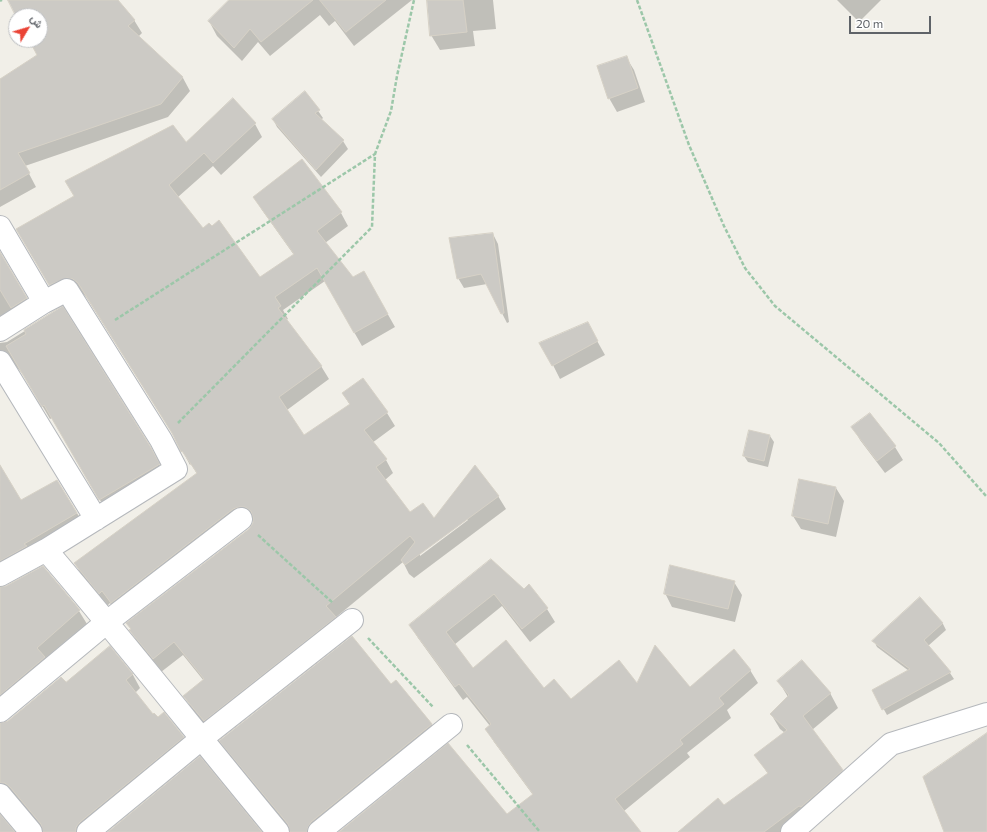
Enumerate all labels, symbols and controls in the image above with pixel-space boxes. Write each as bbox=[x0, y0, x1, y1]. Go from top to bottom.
north arrow bbox=[8, 8, 48, 48]
scale bar bbox=[851, 8, 933, 34]
text: ش bbox=[28, 12, 46, 30]
text: 20 m bbox=[856, 16, 883, 30]

